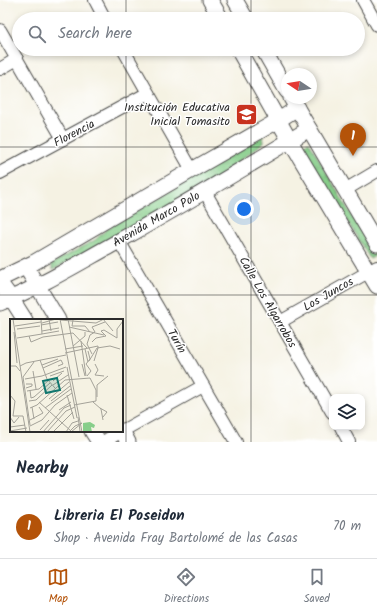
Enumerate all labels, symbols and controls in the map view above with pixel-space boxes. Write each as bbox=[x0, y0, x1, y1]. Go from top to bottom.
search box bbox=[12, 12, 365, 56]
text: Search here bbox=[58, 22, 132, 46]
icon: search bbox=[26, 23, 48, 45]
north arrow bbox=[281, 68, 317, 104]
place label: Institución Educativa Inicial Tomasito bbox=[124, 98, 230, 131]
school or university icon: Institución Educativa Inicial Tomasito bbox=[233, 101, 259, 127]
street label: Florencia bbox=[50, 114, 99, 152]
pin: 1 bbox=[340, 123, 366, 156]
street label: Avenida Marco Polo bbox=[109, 187, 204, 252]
your location bbox=[234, 199, 254, 219]
street label: Calle Los Algarrobos bbox=[234, 253, 301, 351]
street label: Los Juncos bbox=[299, 272, 357, 317]
inset map bbox=[10, 319, 123, 432]
street label: Turín bbox=[162, 325, 191, 357]
map controls bbox=[329, 394, 365, 430]
button: layers bbox=[329, 394, 365, 430]
text: Nearby bbox=[16, 455, 68, 482]
text: Libreria El Poseidon bbox=[54, 504, 185, 528]
text: 1 bbox=[27, 516, 31, 537]
text: 70 m bbox=[333, 516, 361, 537]
text: Shop · Avenida Fray Bartolomé de las Casas bbox=[54, 528, 298, 549]
tab: Map bbox=[47, 566, 69, 608]
tab: Directions bbox=[164, 566, 209, 608]
tab: Saved bbox=[304, 566, 330, 608]

